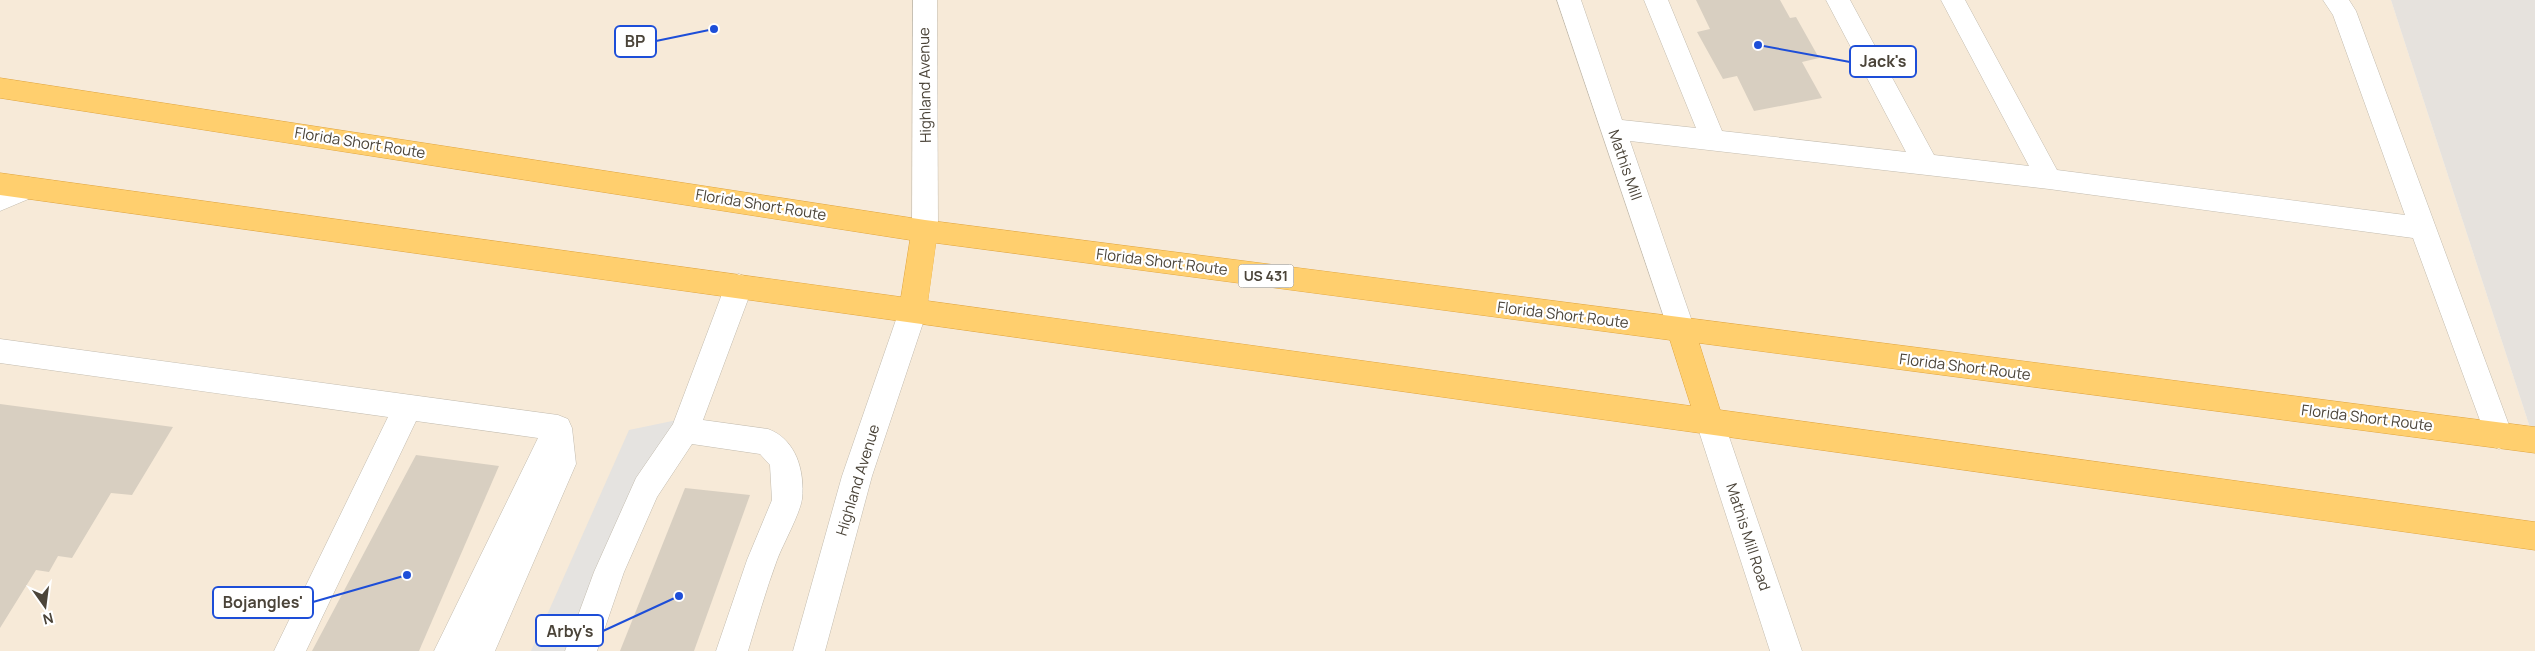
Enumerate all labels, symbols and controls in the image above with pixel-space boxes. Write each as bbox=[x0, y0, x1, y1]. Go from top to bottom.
callout: BP bbox=[615, 26, 656, 57]
street label: Highland Avenue bbox=[913, 27, 936, 143]
text: BP bbox=[625, 30, 645, 52]
callout: Jack's bbox=[1850, 46, 1916, 77]
text: Jack's bbox=[1860, 50, 1907, 72]
street label: Florida Short Route bbox=[293, 122, 427, 163]
street label: Mathis Mill bbox=[1604, 127, 1647, 203]
street label: Florida Short Route bbox=[694, 184, 828, 225]
street label: Florida Short Route bbox=[1095, 243, 1229, 280]
road number: US 431 bbox=[1238, 264, 1294, 288]
street label: Florida Short Route bbox=[1496, 296, 1630, 333]
street label: Florida Short Route bbox=[1898, 348, 2032, 385]
street label: Florida Short Route bbox=[2300, 399, 2434, 436]
street label: Highland Avenue bbox=[831, 421, 885, 538]
street label: Mathis Mill Road bbox=[1721, 480, 1776, 593]
north arrow bbox=[20, 581, 70, 631]
callout: Bojangles' bbox=[213, 587, 313, 618]
text: Bojangles' bbox=[223, 591, 303, 613]
text: N bbox=[41, 609, 55, 630]
callout: Arby's bbox=[536, 615, 603, 646]
text: Arby's bbox=[547, 620, 594, 642]

